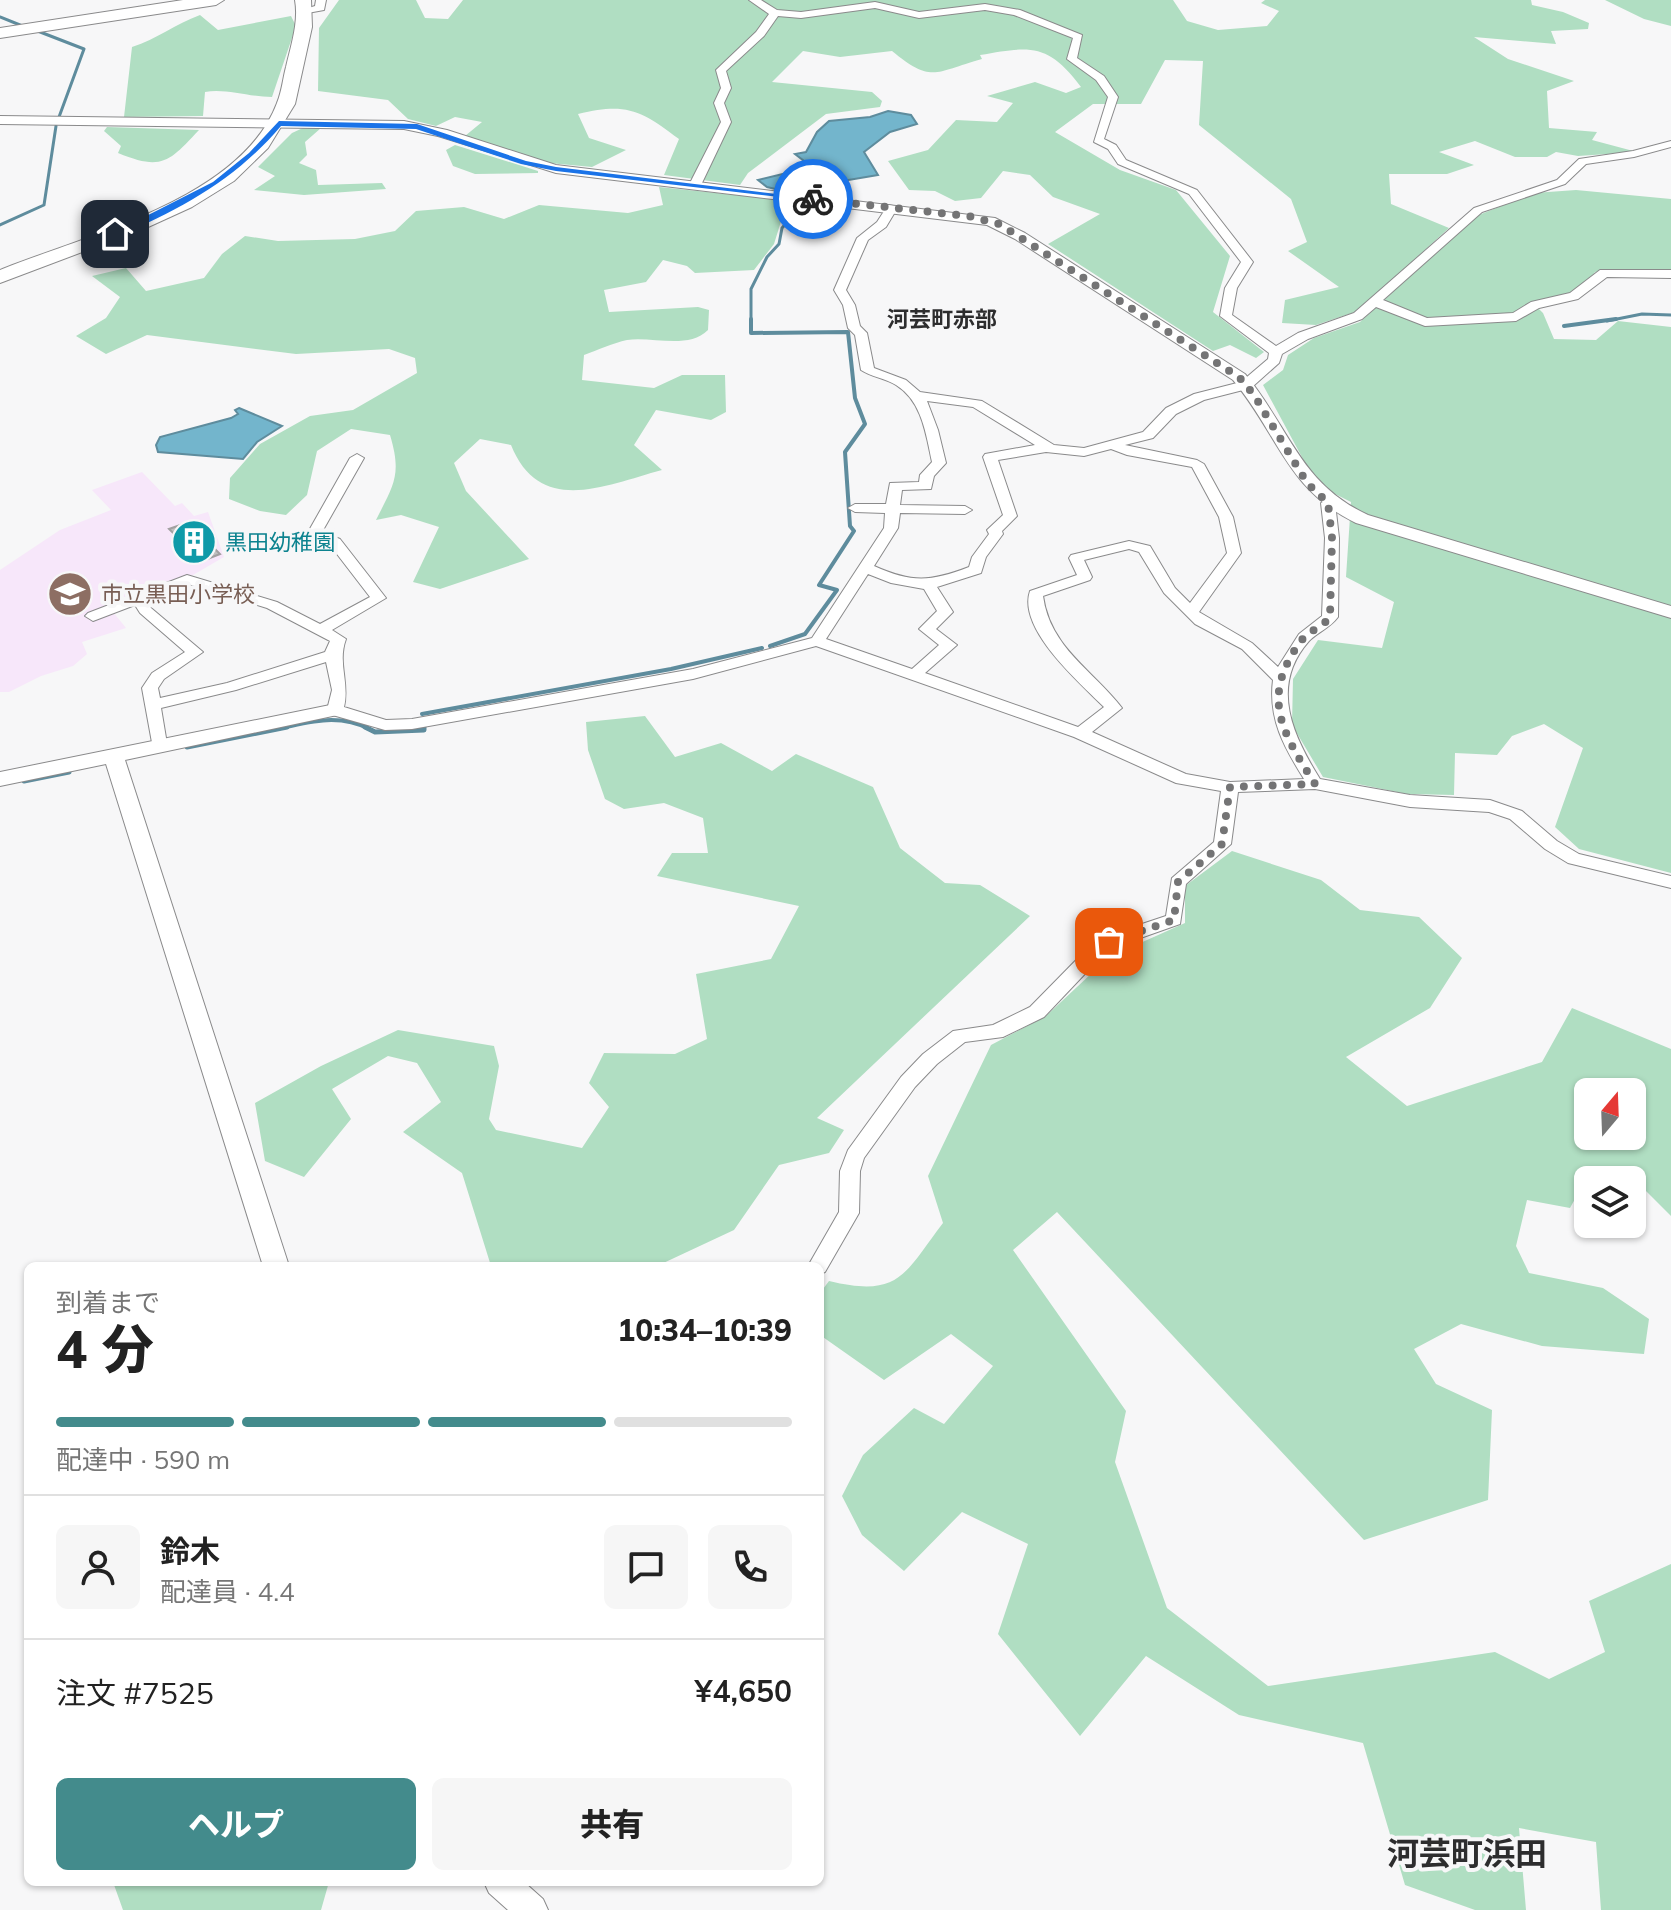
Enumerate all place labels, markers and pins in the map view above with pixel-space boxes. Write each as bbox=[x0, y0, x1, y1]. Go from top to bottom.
pin bbox=[81, 200, 149, 268]
building icon: 黒田幼稚園 bbox=[170, 518, 218, 566]
place label: 黒田幼稚園 bbox=[225, 528, 335, 556]
school or university icon: 市立黒田小学校 bbox=[46, 570, 94, 618]
place label: 市立黒田小学校 bbox=[101, 580, 255, 608]
pin bbox=[1075, 908, 1143, 976]

